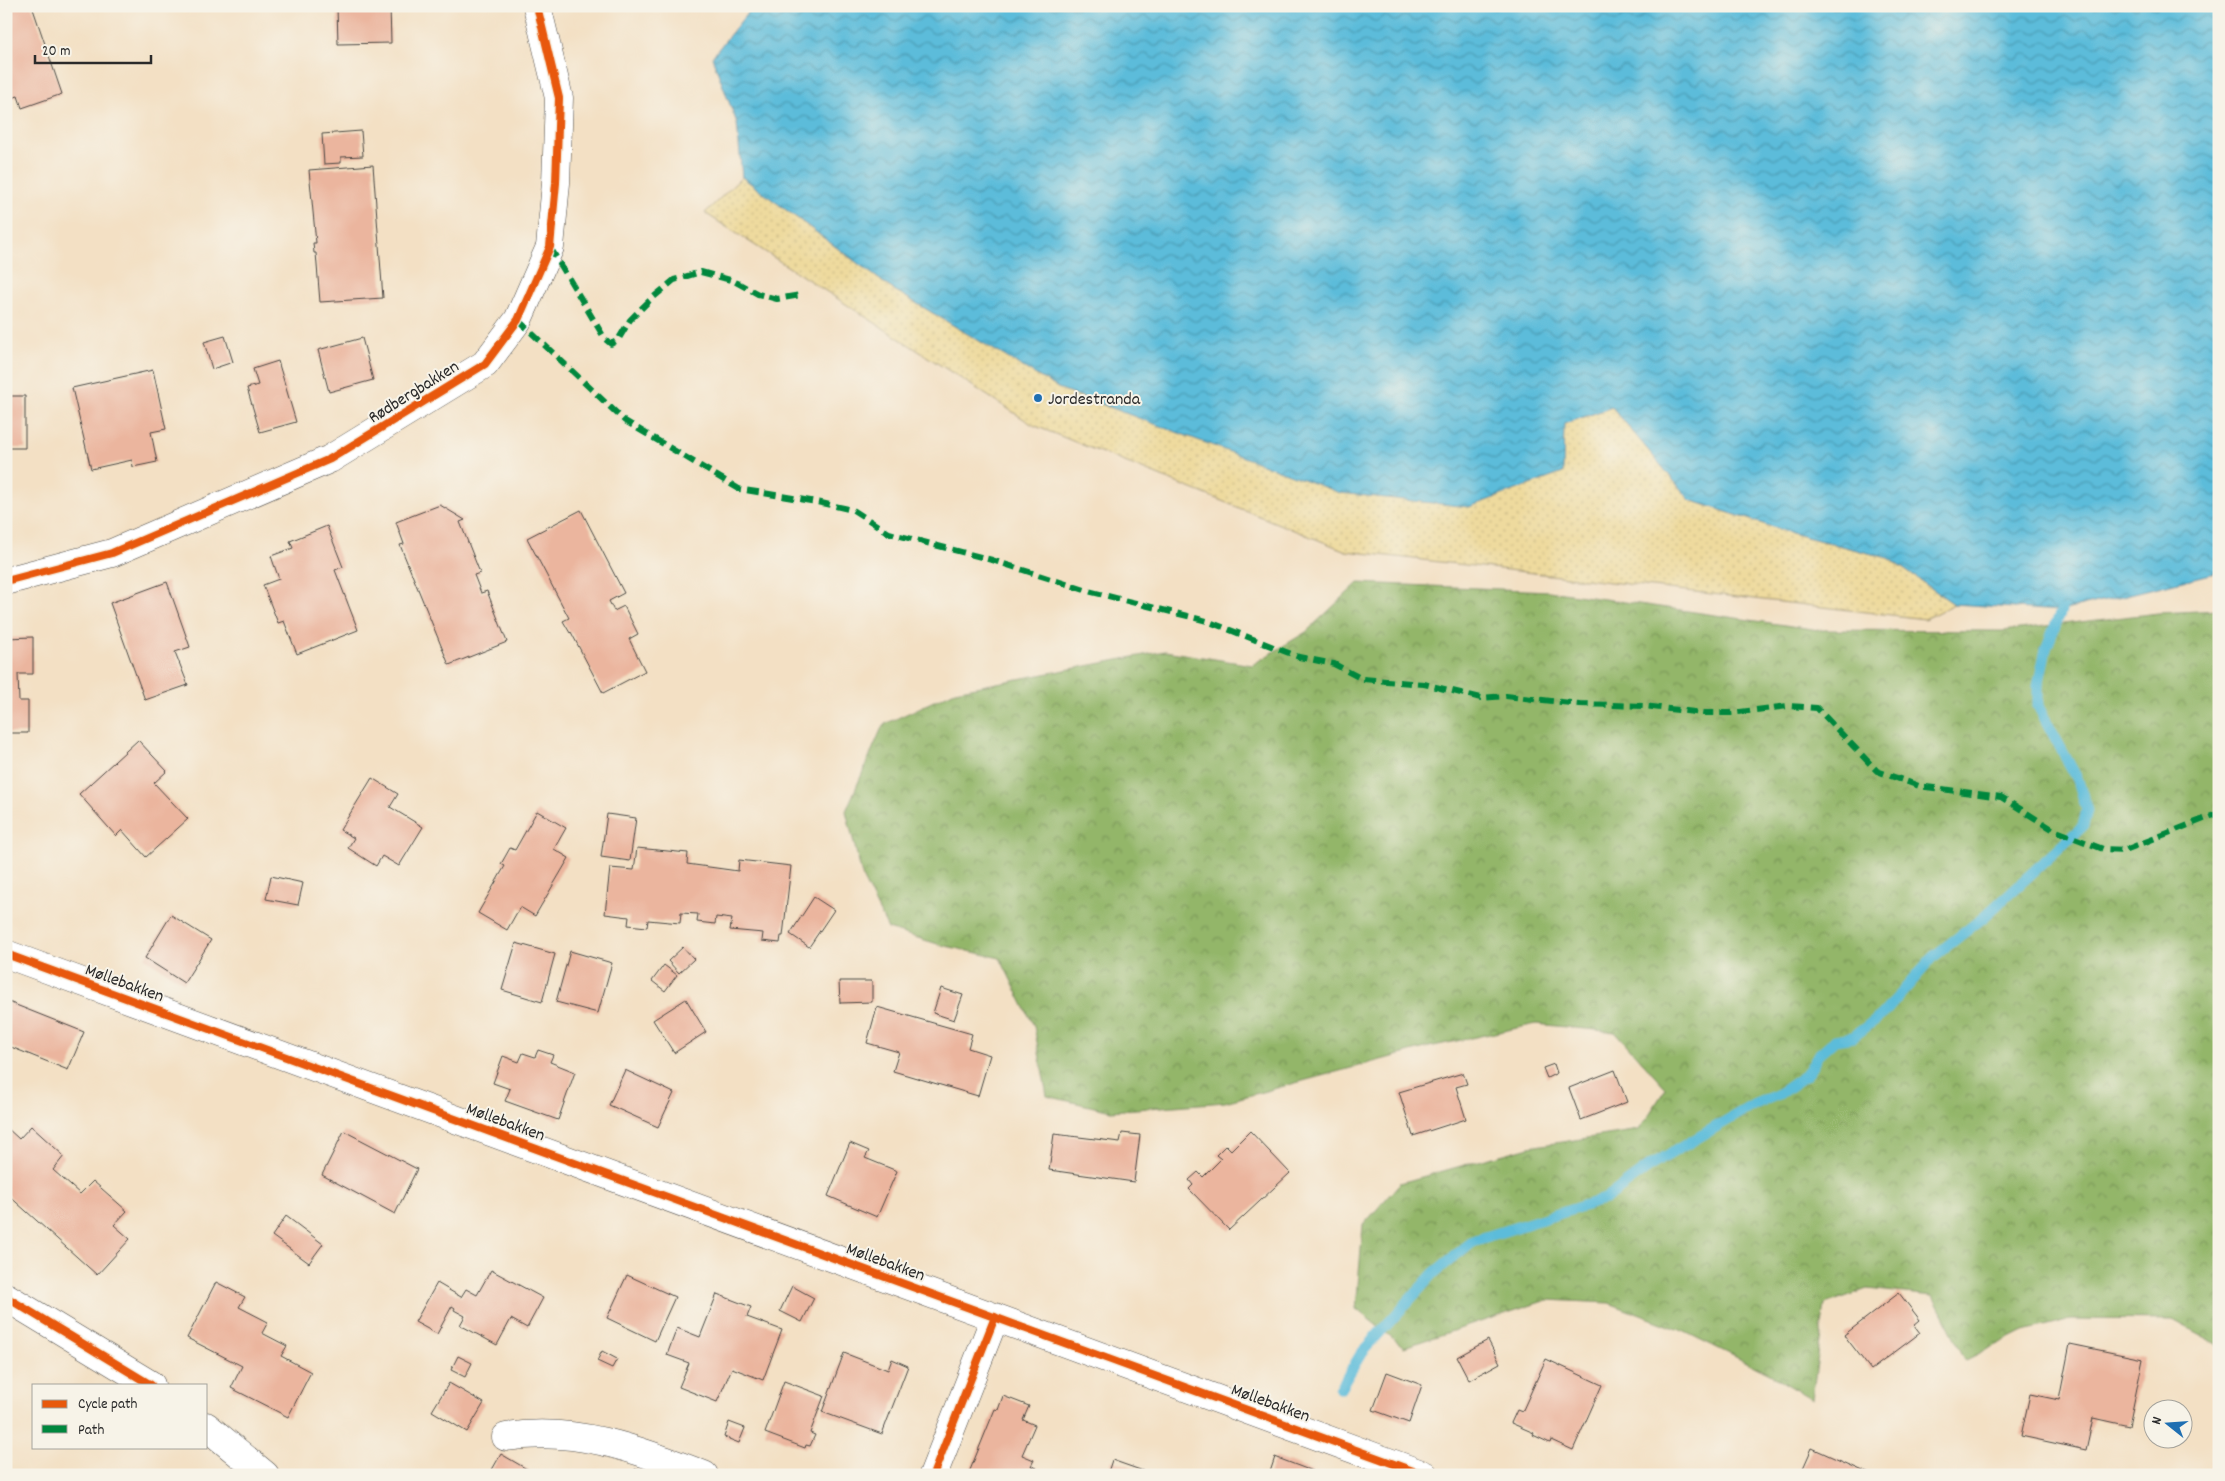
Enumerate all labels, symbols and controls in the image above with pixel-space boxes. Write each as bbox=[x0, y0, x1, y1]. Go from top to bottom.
scale bar bbox=[35, 32, 151, 64]
text: 20 m bbox=[42, 41, 70, 63]
street label: Rødbergbakken bbox=[364, 355, 465, 431]
place label: Jordestranda bbox=[1048, 388, 1141, 413]
marker: Jordestranda bbox=[1032, 392, 1044, 404]
street label: Møllebakken bbox=[81, 959, 167, 1010]
street label: Møllebakken bbox=[462, 1098, 548, 1149]
street label: Møllebakken bbox=[842, 1238, 928, 1289]
street label: Møllebakken bbox=[1227, 1379, 1313, 1430]
legend bbox=[32, 1384, 208, 1448]
text: Cycle path bbox=[78, 1394, 138, 1416]
north arrow bbox=[2142, 1398, 2192, 1448]
text: N bbox=[2147, 1414, 2168, 1427]
text: Path bbox=[78, 1420, 104, 1442]

